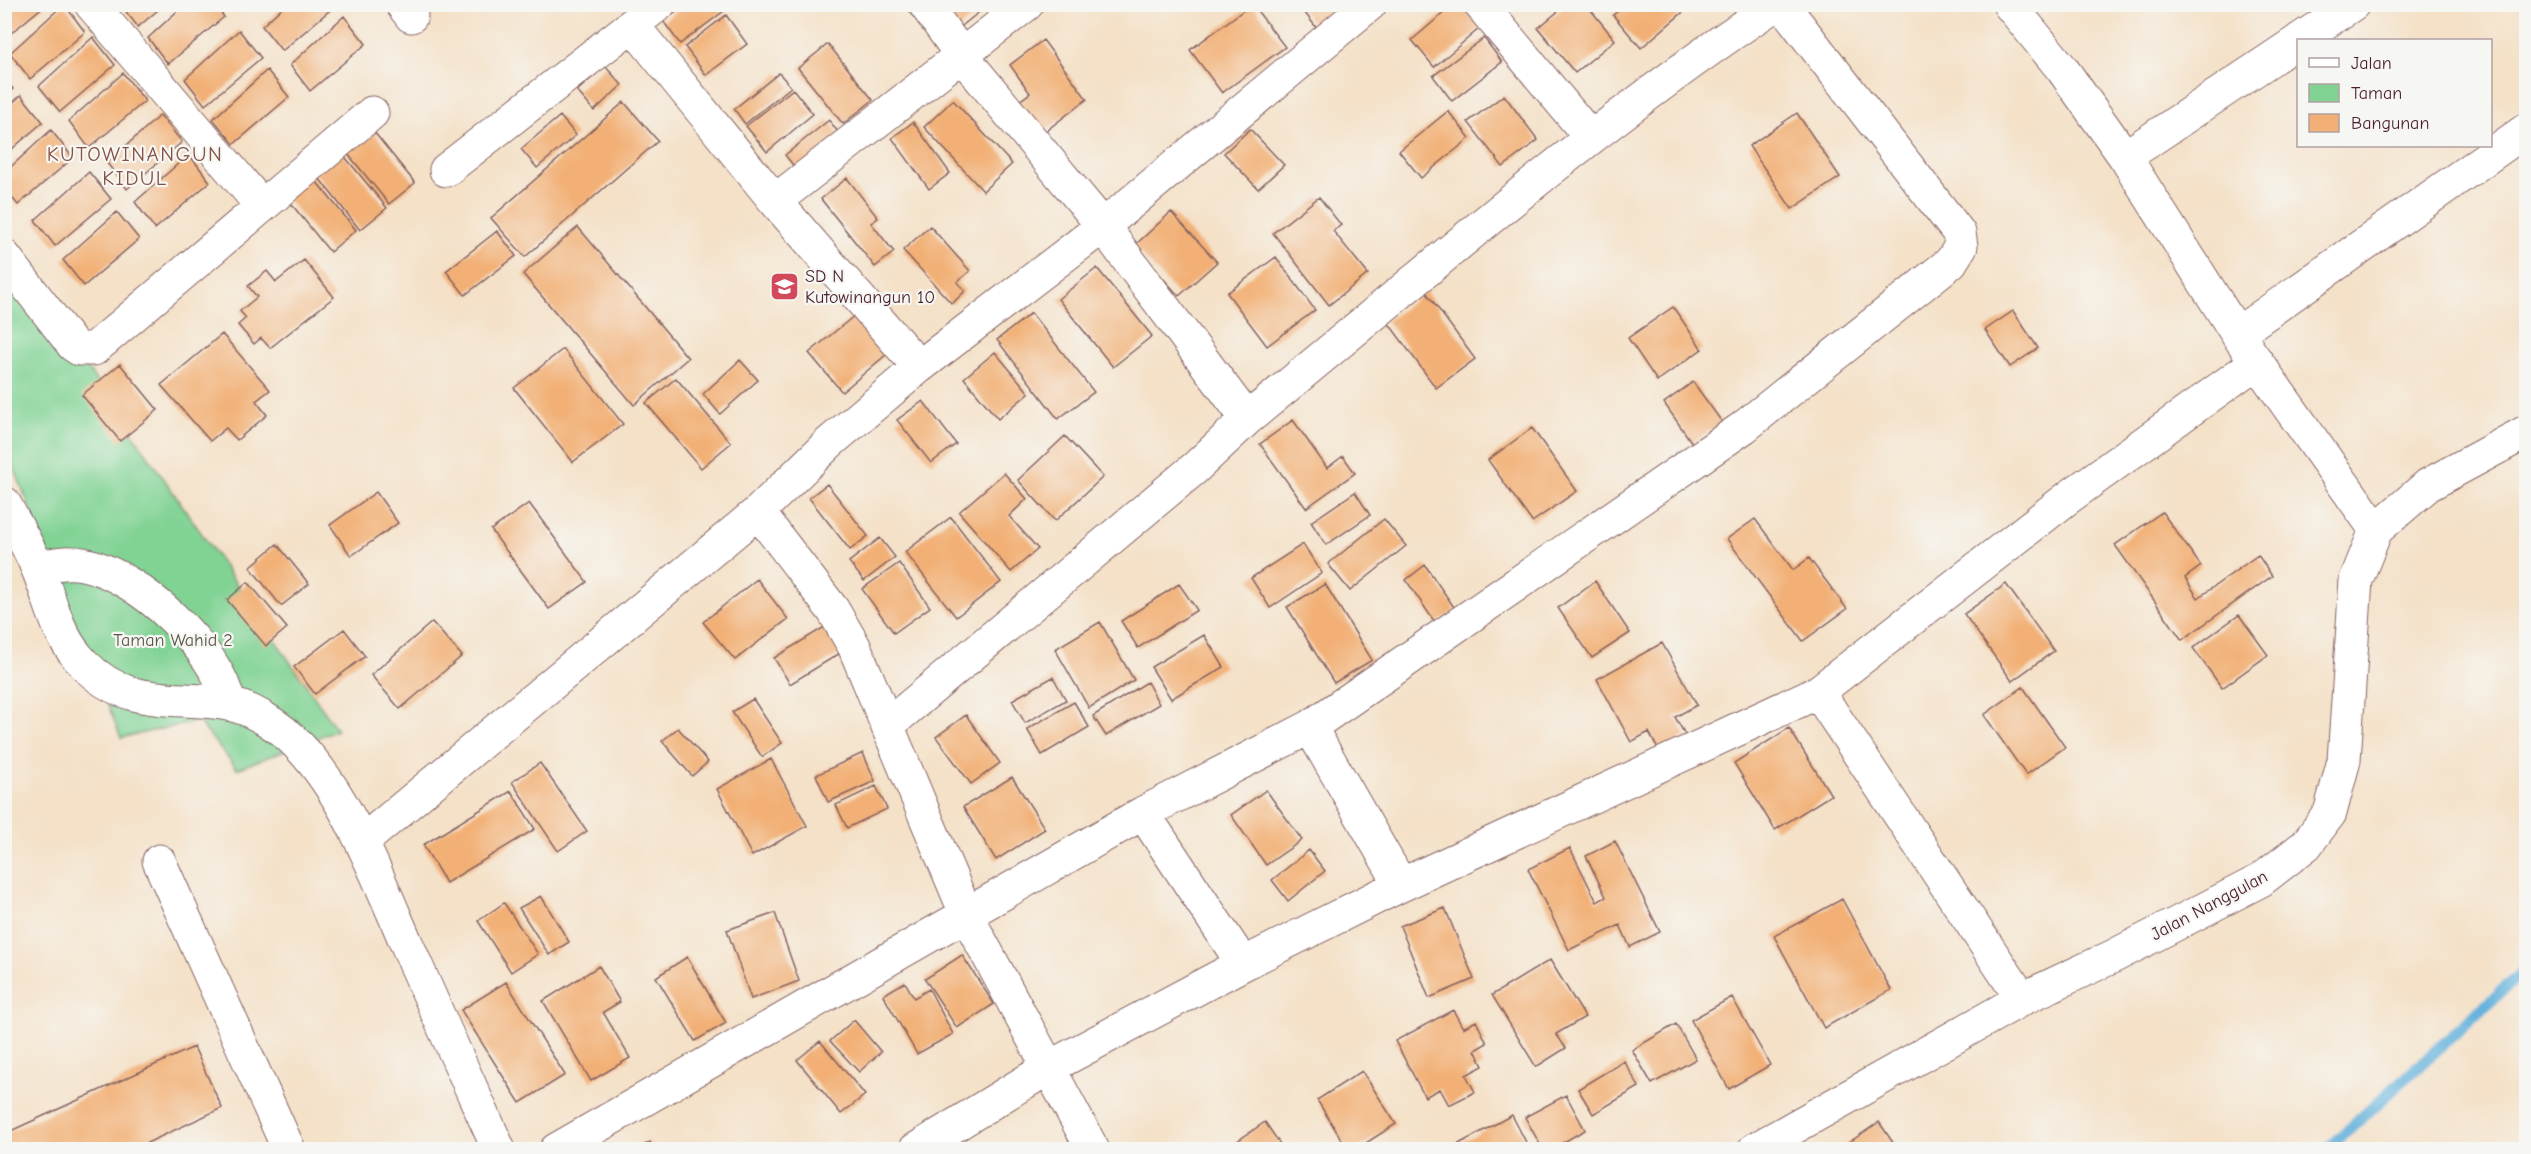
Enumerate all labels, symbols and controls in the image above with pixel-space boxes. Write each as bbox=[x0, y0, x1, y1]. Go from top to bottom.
legend bbox=[2297, 39, 2492, 147]
text: Jalan bbox=[2351, 53, 2392, 74]
text: Taman bbox=[2351, 83, 2402, 104]
text: Bangunan bbox=[2351, 113, 2429, 134]
district label: KUTOWINANGUN KIDUL bbox=[47, 142, 223, 190]
place label: SD N Kutowinangun 10 bbox=[805, 266, 935, 308]
school or university icon: SD N Kutowinangun 10 bbox=[768, 270, 800, 302]
park label: Taman Wahid 2 bbox=[113, 630, 233, 651]
street label: Jalan Nanggulan bbox=[2147, 866, 2271, 945]

